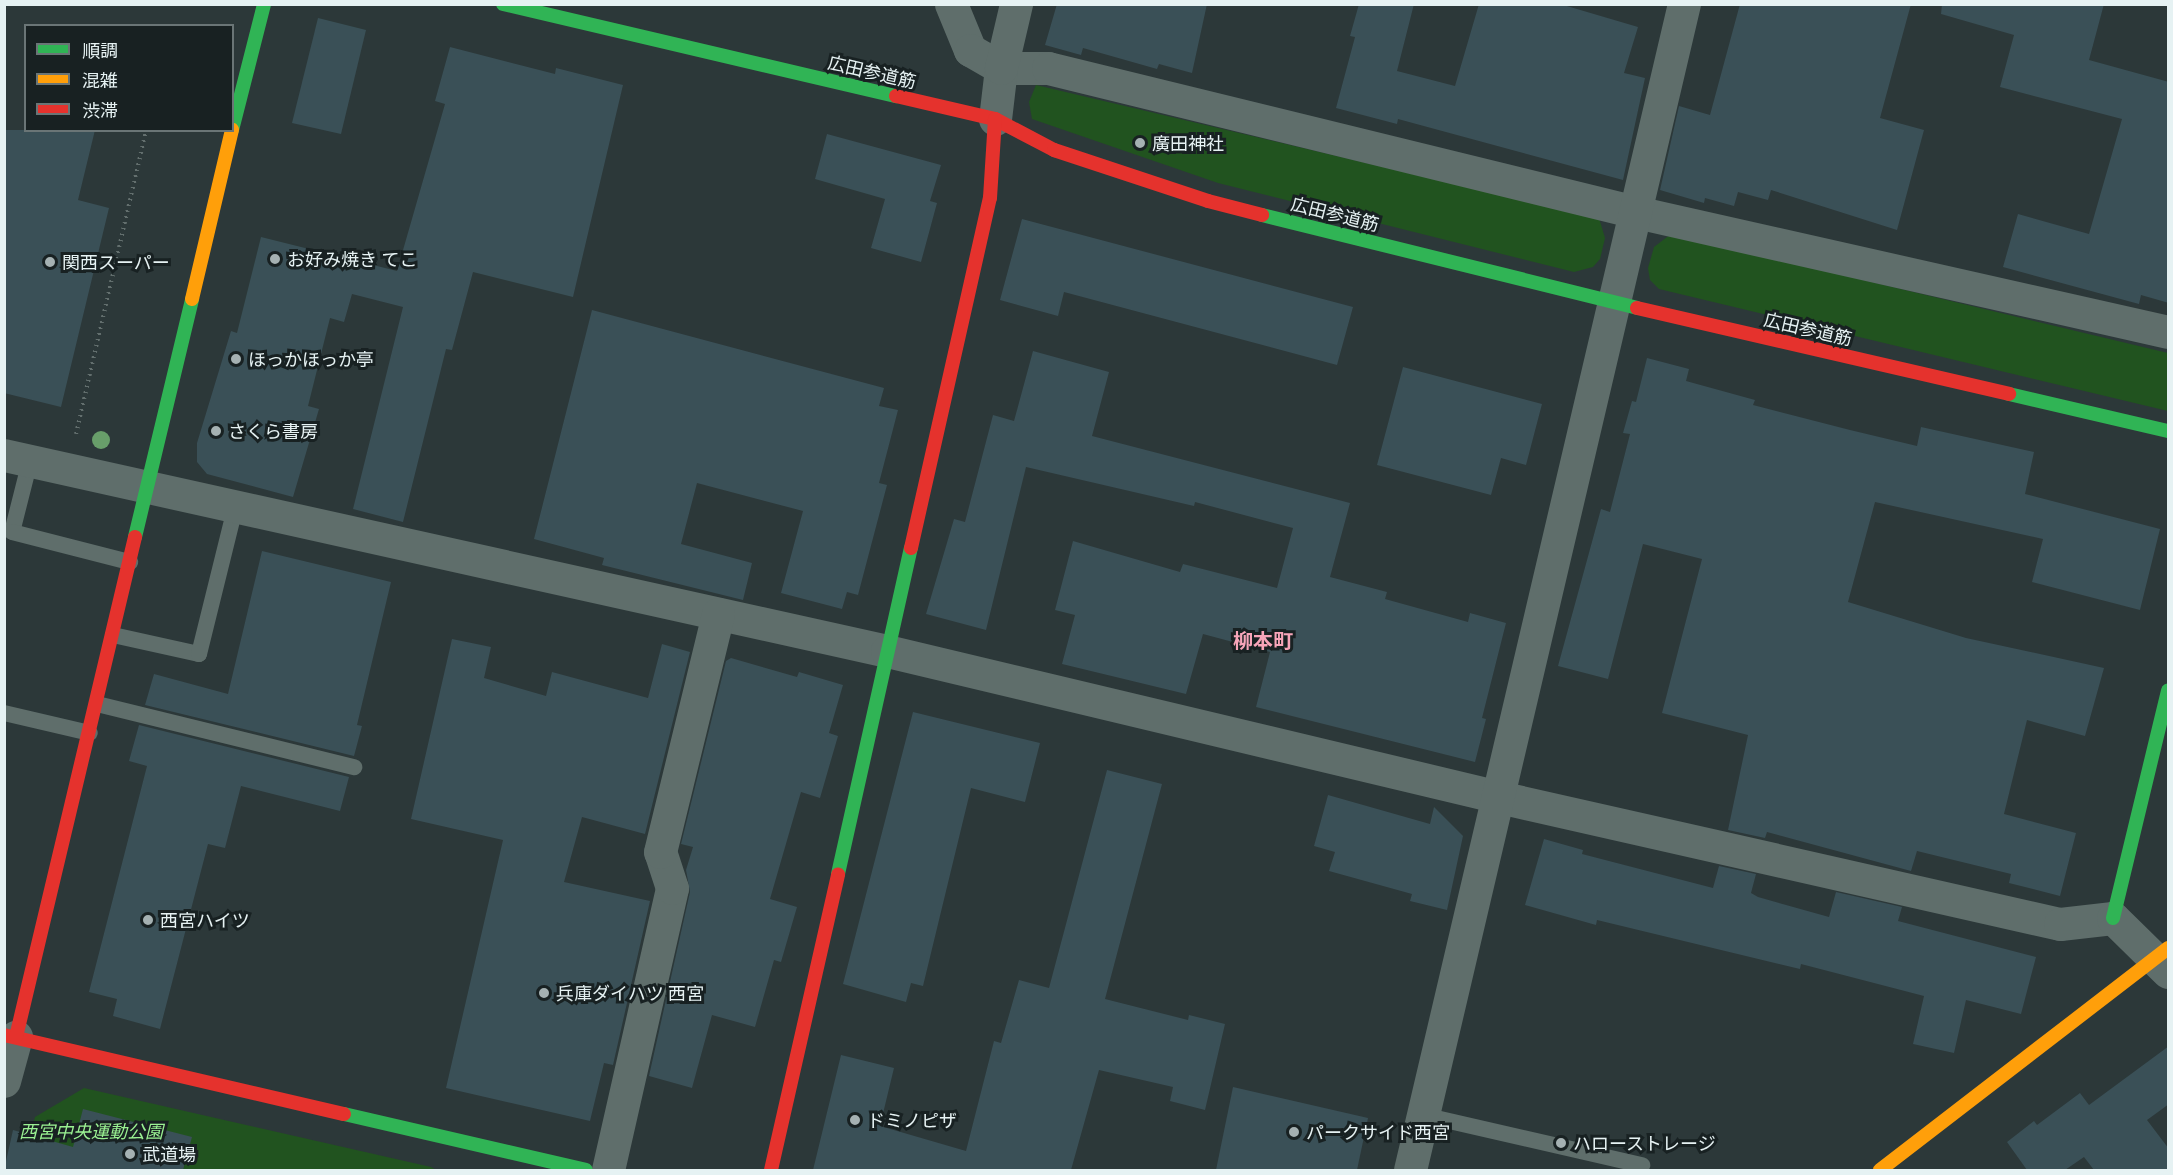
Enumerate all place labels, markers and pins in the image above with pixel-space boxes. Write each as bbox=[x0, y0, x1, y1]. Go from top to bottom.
place label: 廣田神社 bbox=[1152, 132, 1224, 154]
marker: 廣田神社 bbox=[1133, 136, 1147, 150]
place label: お好み焼き てこ bbox=[287, 248, 417, 270]
place label: 関西スーパー bbox=[62, 251, 170, 273]
marker: お好み焼き てこ bbox=[268, 252, 282, 266]
marker: 関西スーパー bbox=[43, 255, 57, 269]
place label: ほっかほっか亭 bbox=[248, 348, 374, 370]
marker: ほっかほっか亭 bbox=[229, 352, 243, 366]
place label: さくら書房 bbox=[228, 420, 318, 442]
marker: さくら書房 bbox=[209, 424, 223, 438]
place label: 西宮ハイツ bbox=[160, 909, 250, 931]
marker: 西宮ハイツ bbox=[141, 913, 155, 927]
place label: 兵庫ダイハツ 西宮 bbox=[556, 982, 704, 1004]
marker: 兵庫ダイハツ 西宮 bbox=[537, 986, 551, 1000]
place label: ドミノピザ bbox=[867, 1109, 957, 1131]
marker: ドミノピザ bbox=[848, 1113, 862, 1127]
place label: パークサイド西宮 bbox=[1306, 1121, 1450, 1143]
marker: パークサイド西宮 bbox=[1287, 1125, 1301, 1139]
place label: ハローストレージ bbox=[1573, 1132, 1717, 1154]
marker: ハローストレージ bbox=[1554, 1136, 1568, 1150]
place label: 武道場 bbox=[142, 1143, 196, 1165]
marker: 武道場 bbox=[123, 1147, 137, 1161]

